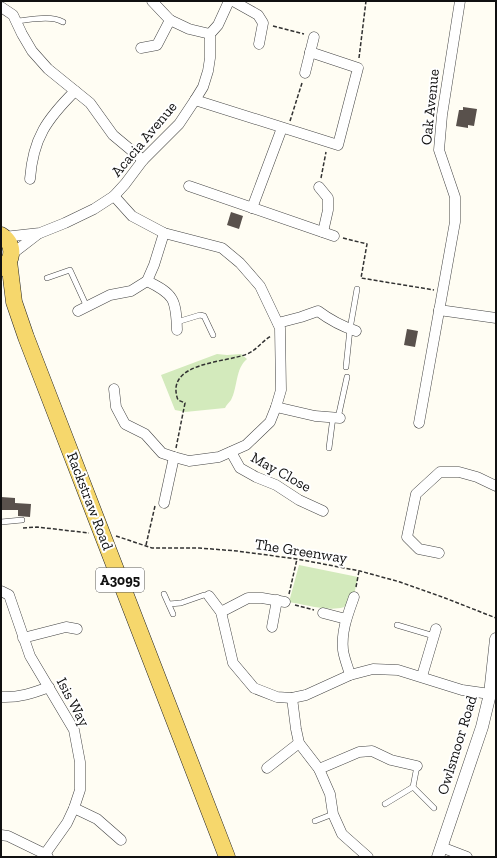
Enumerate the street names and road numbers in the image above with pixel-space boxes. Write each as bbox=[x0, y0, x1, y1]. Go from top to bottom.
street label: Oak Avenue bbox=[417, 68, 443, 146]
street label: Acacia Avenue bbox=[107, 98, 181, 180]
street label: May Close bbox=[248, 448, 314, 496]
street label: Rackstraw Road bbox=[63, 449, 117, 553]
street label: The Greenway bbox=[254, 535, 349, 567]
road number: A3095 bbox=[96, 568, 144, 592]
street label: Isis Way bbox=[53, 674, 94, 730]
street label: Owlsmoor Road bbox=[433, 692, 481, 797]

